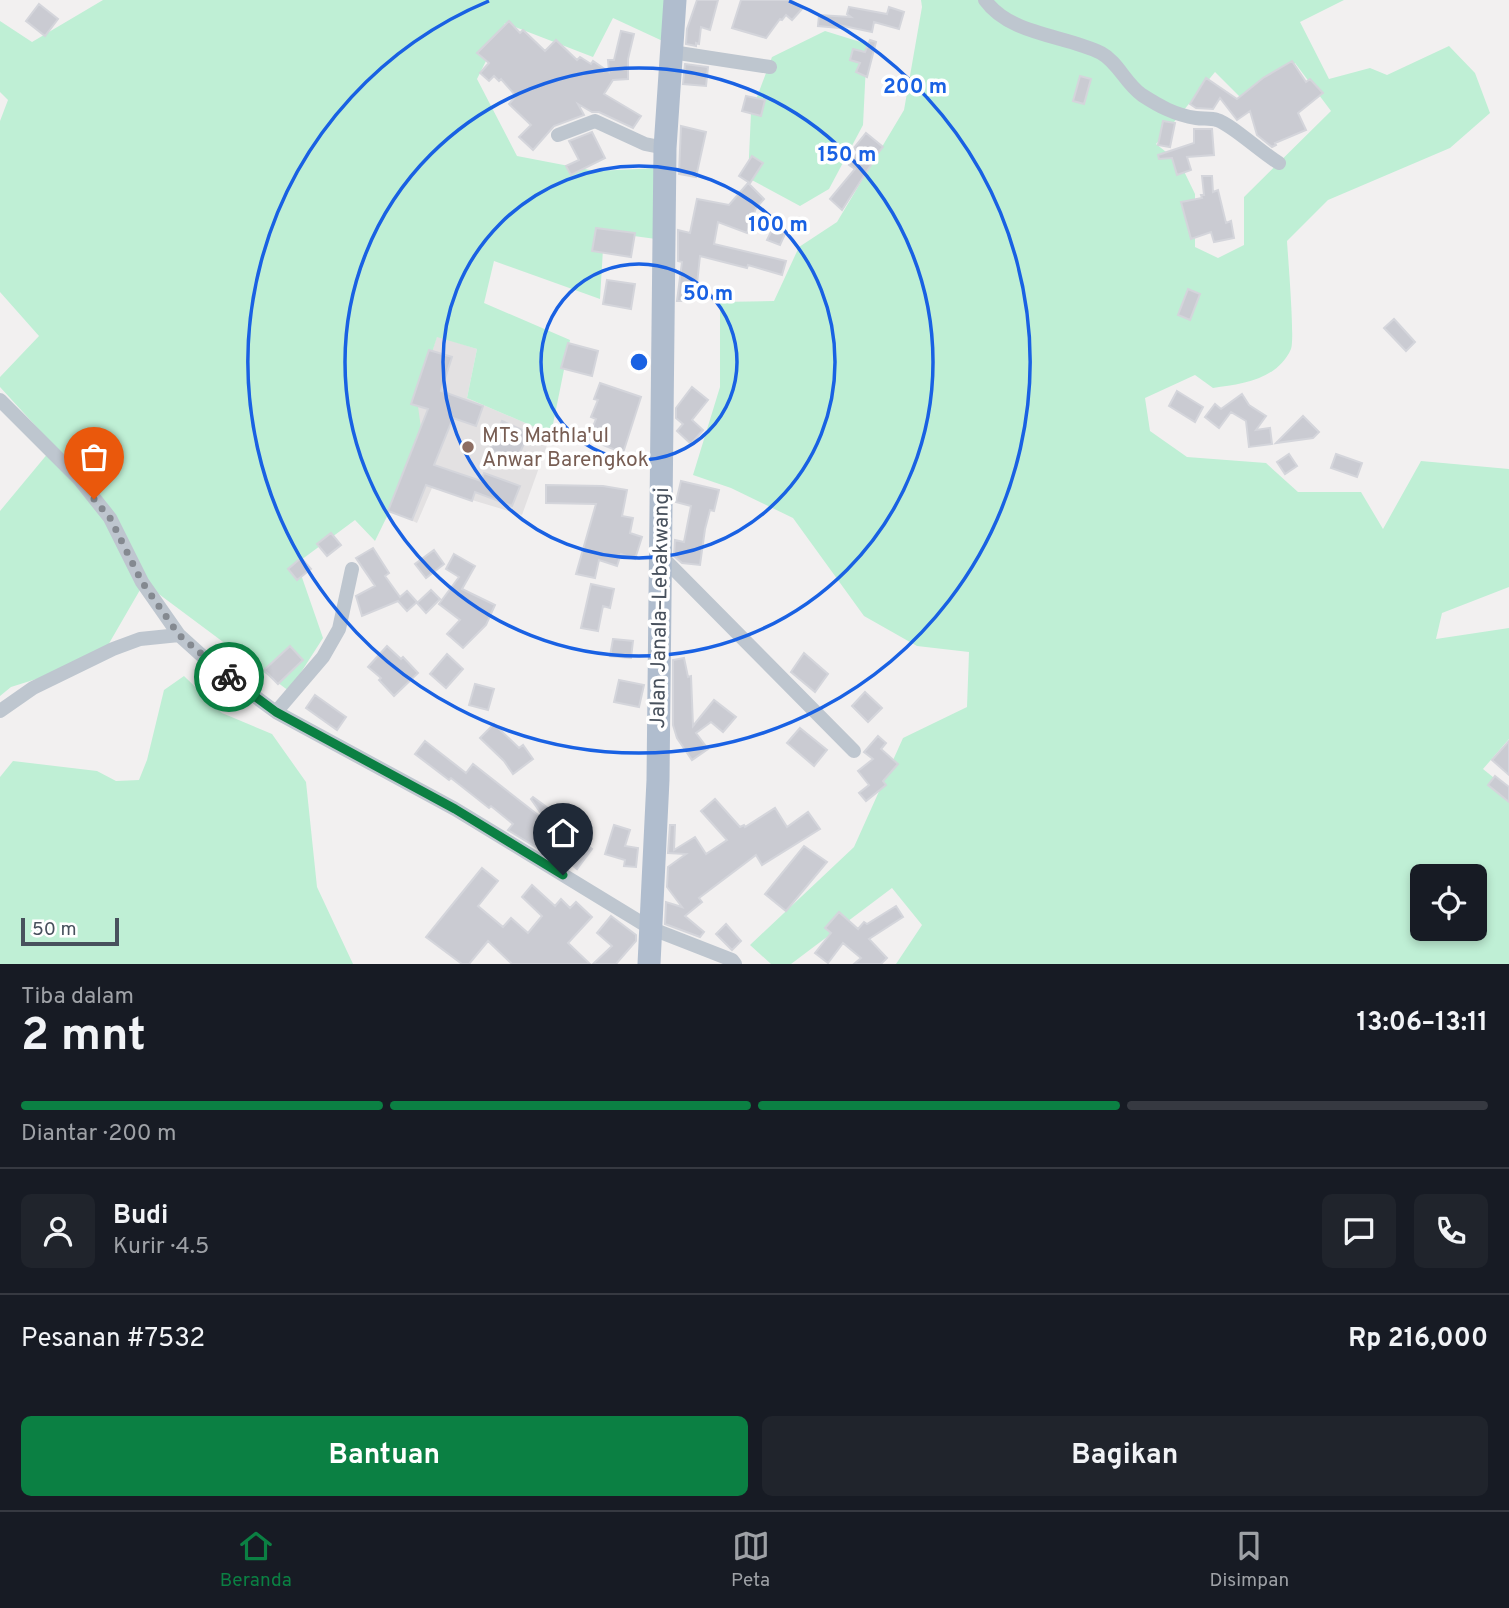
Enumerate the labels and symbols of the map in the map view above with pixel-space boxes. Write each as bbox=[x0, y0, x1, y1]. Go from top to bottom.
text: 200 m bbox=[883, 74, 947, 101]
text: 150 m bbox=[818, 142, 876, 169]
text: 100 m bbox=[748, 212, 808, 239]
text: 50 m bbox=[683, 281, 733, 308]
centre of rings bbox=[627, 350, 651, 374]
place label: MTs Mathla'ul Anwar Barengkok bbox=[482, 423, 649, 474]
pin bbox=[64, 427, 124, 499]
marker: MTs Mathla'ul Anwar Barengkok bbox=[460, 439, 476, 455]
street label: Jalan Janala–Lebakwangi bbox=[645, 487, 676, 729]
courier bbox=[194, 642, 264, 712]
pin bbox=[533, 803, 593, 875]
scale bar bbox=[21, 915, 119, 947]

